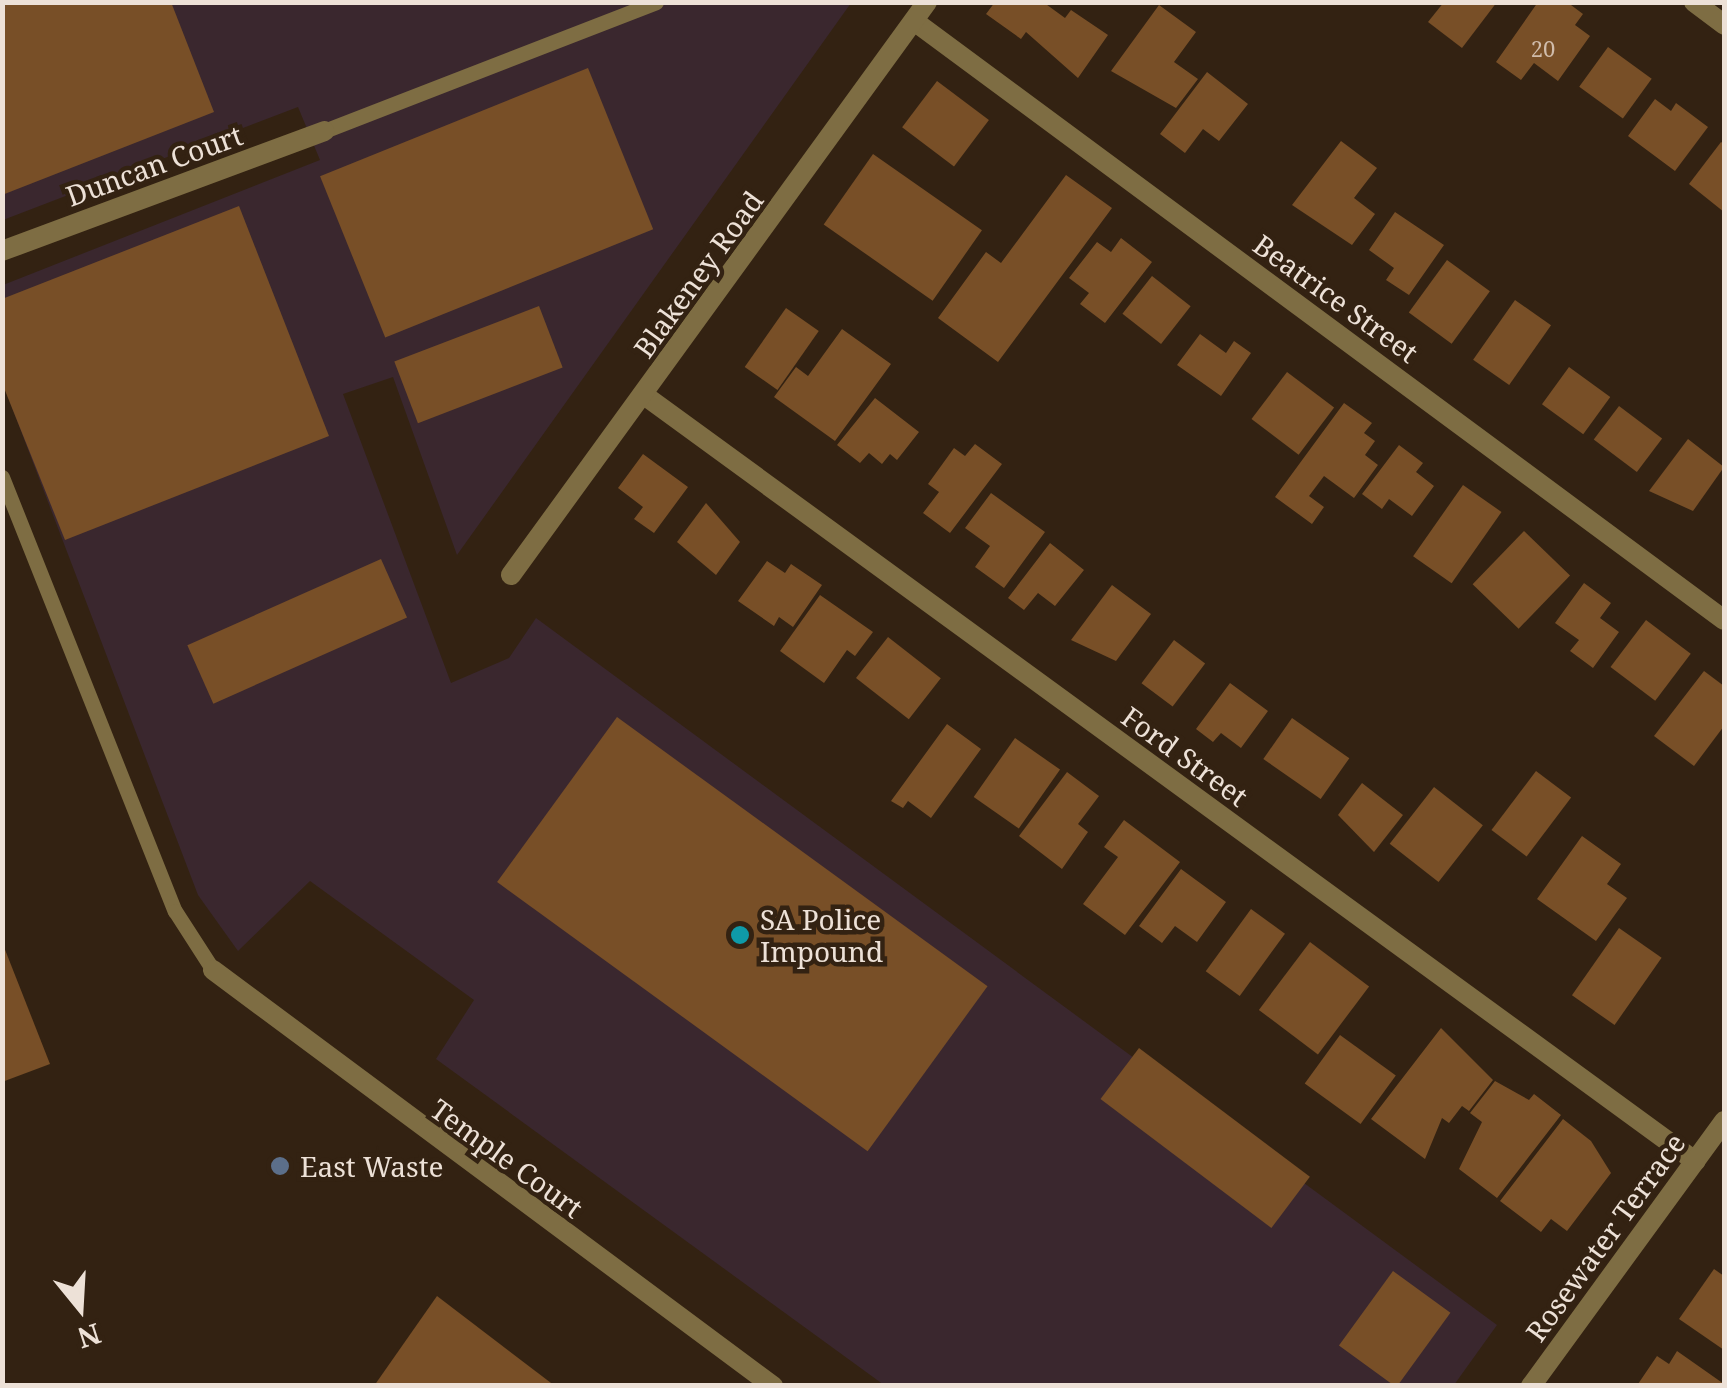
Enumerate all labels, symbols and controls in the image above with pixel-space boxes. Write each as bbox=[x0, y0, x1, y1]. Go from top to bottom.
house number: 20 bbox=[1531, 36, 1555, 62]
street label: Duncan Court bbox=[61, 118, 247, 212]
street label: Blakeney Road bbox=[626, 184, 770, 364]
street label: Beatrice Street bbox=[1247, 227, 1425, 369]
street label: Ford Street bbox=[1116, 699, 1254, 813]
place label: SA Police Impound bbox=[760, 902, 883, 968]
marker: SA Police Impound bbox=[729, 924, 751, 946]
street label: Temple Court bbox=[425, 1092, 589, 1224]
street label: Rosewater Terrace bbox=[1518, 1127, 1692, 1347]
place label: East Waste bbox=[300, 1149, 444, 1183]
marker: East Waste bbox=[269, 1155, 291, 1177]
north arrow bbox=[30, 1258, 130, 1358]
text: N bbox=[73, 1315, 106, 1358]

